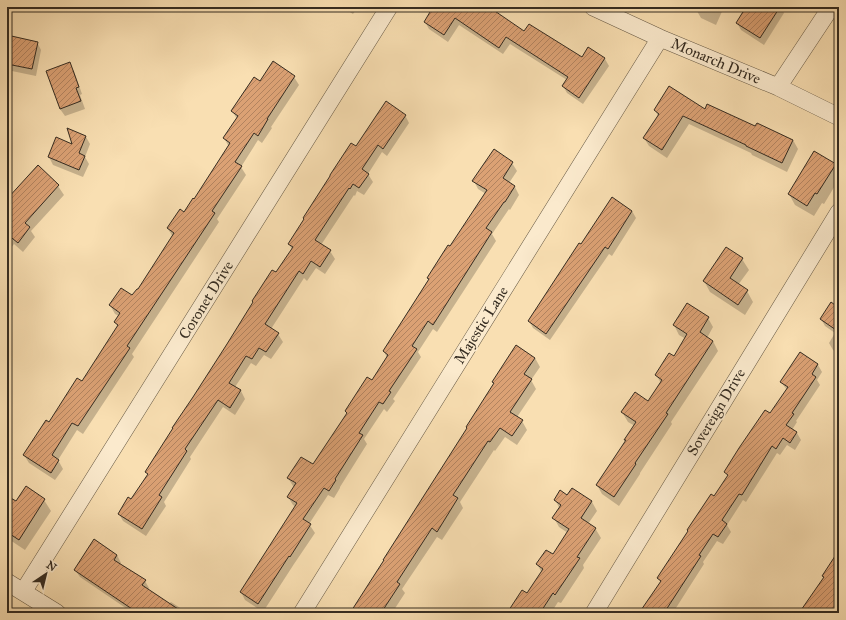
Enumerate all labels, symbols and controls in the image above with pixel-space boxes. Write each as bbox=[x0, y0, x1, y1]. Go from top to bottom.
street label: Monarch Drive bbox=[669, 34, 763, 88]
street label: Coronet Drive bbox=[175, 258, 237, 342]
street label: Majestic Lane bbox=[450, 283, 512, 367]
street label: Sovereign Drive bbox=[683, 365, 749, 459]
north arrow bbox=[26, 554, 66, 594]
text: N bbox=[44, 558, 60, 575]

